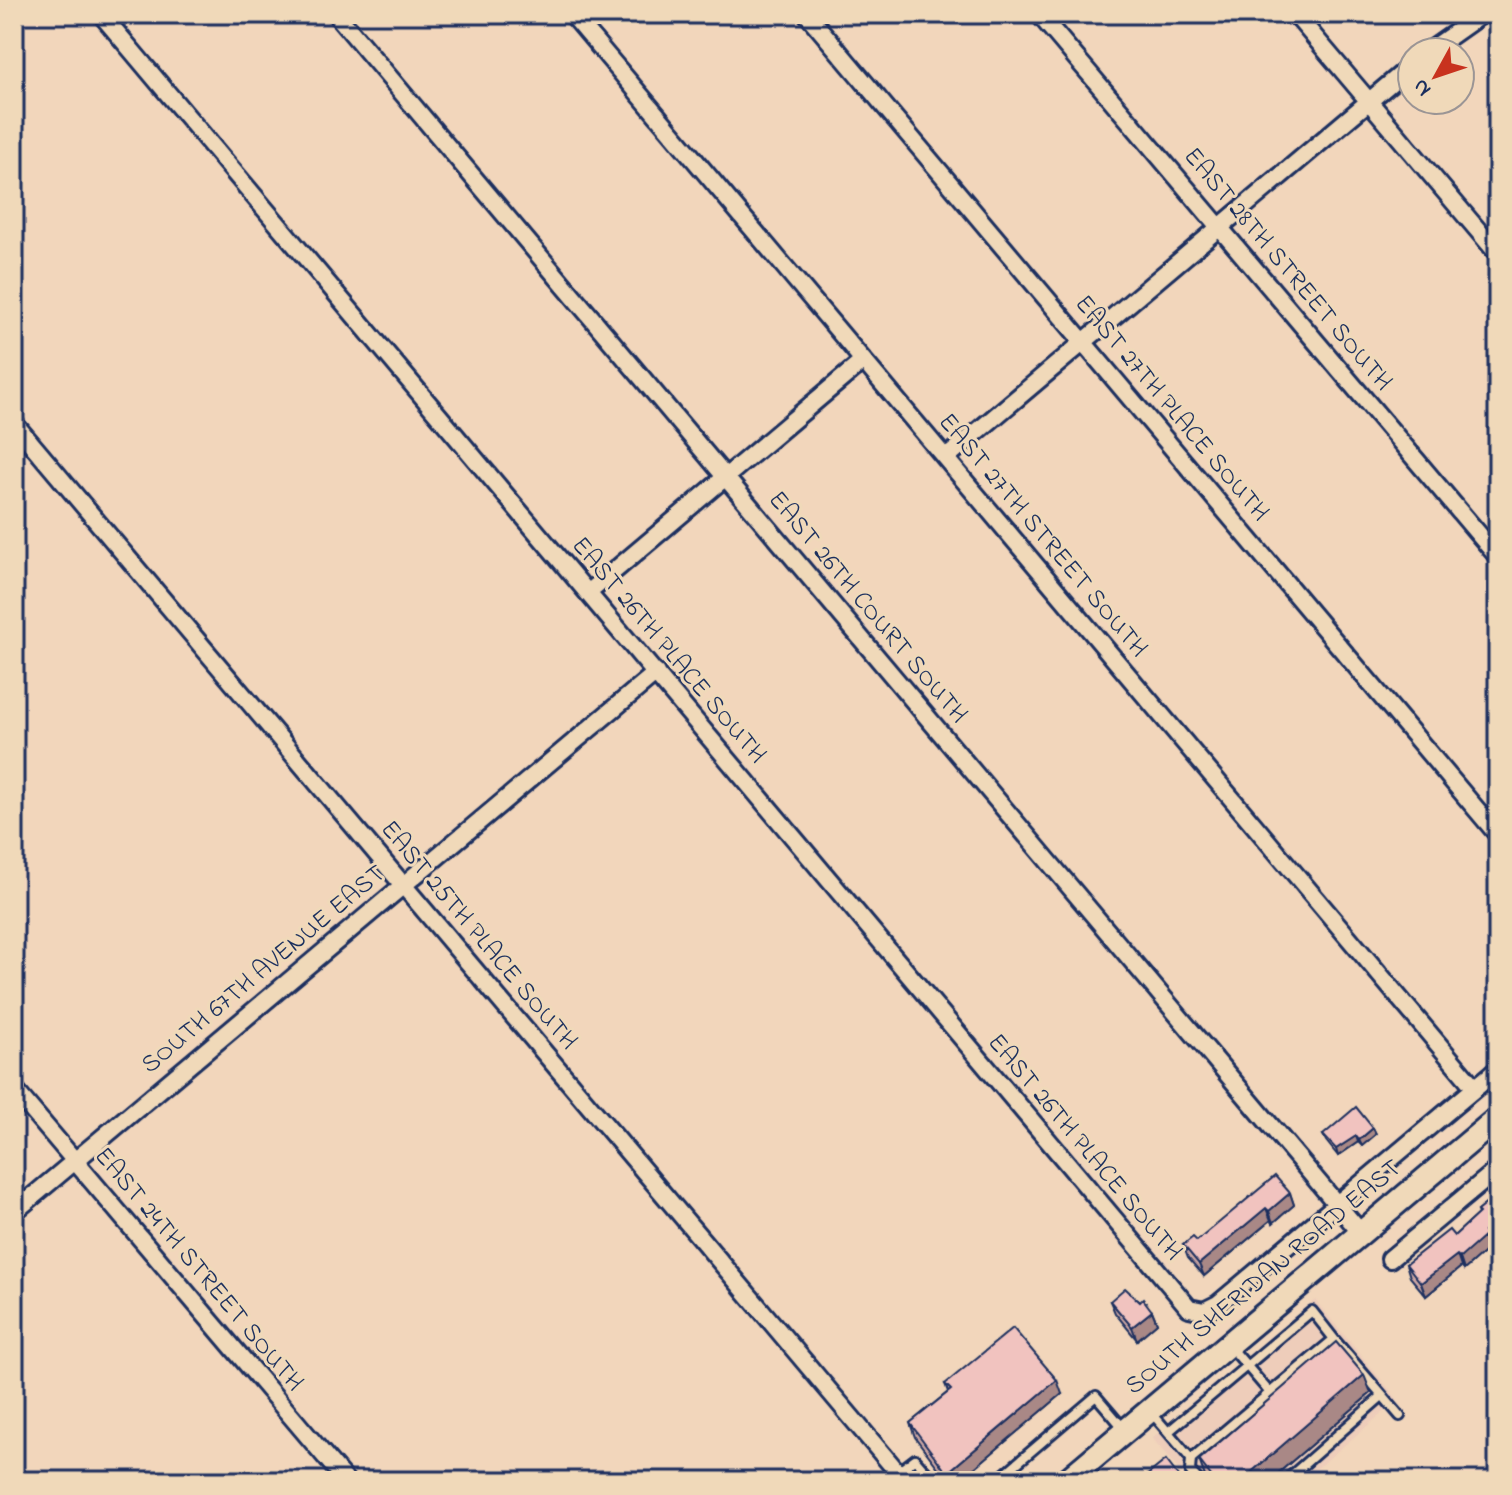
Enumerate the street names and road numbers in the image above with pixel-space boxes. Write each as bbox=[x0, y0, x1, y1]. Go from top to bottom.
street label: EAST 28TH STREET SOUTH bbox=[1173, 140, 1401, 400]
street label: EAST 27TH PLACE SOUTH bbox=[1065, 287, 1277, 531]
street label: EAST 27TH STREET SOUTH bbox=[928, 405, 1156, 667]
street label: EAST 26TH COURT SOUTH bbox=[758, 483, 976, 733]
street label: EAST 26TH PLACE SOUTH bbox=[561, 529, 775, 773]
street label: EAST 25TH PLACE SOUTH bbox=[370, 813, 586, 1059]
street label: SOUTH 67TH AVENUE EAST bbox=[133, 856, 395, 1084]
street label: EAST 26TH PLACE SOUTH bbox=[977, 1026, 1191, 1270]
street label: EAST 24TH STREET SOUTH bbox=[84, 1139, 312, 1401]
street label: SOUTH SHERIDAN ROAD EAST bbox=[1118, 1151, 1411, 1405]

